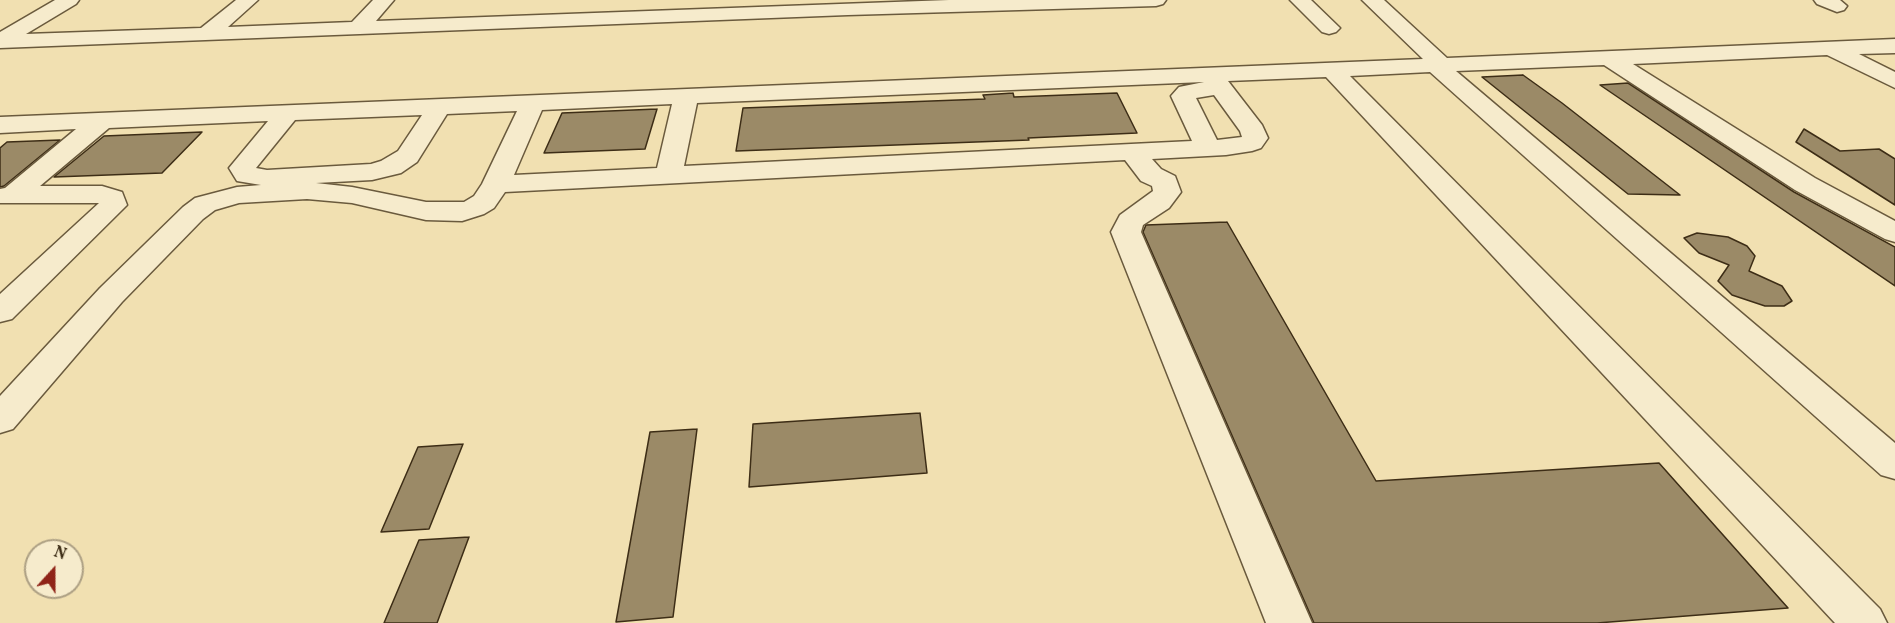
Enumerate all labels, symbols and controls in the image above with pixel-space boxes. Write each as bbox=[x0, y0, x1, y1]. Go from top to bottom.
north arrow bbox=[24, 539, 84, 599]
text: N bbox=[50, 542, 69, 566]

